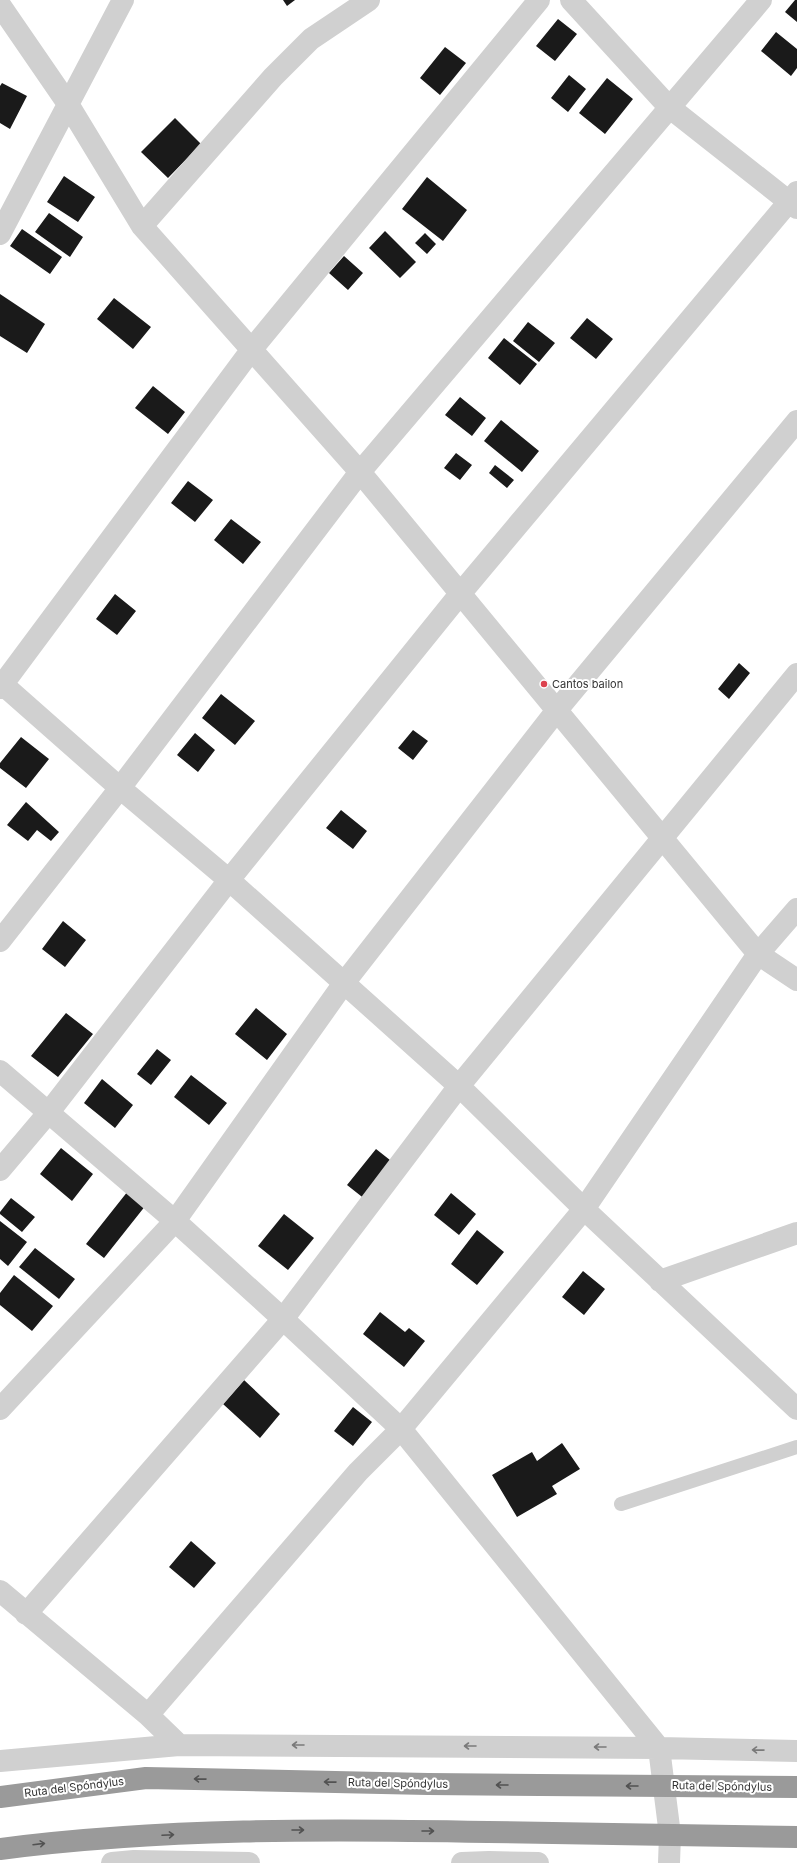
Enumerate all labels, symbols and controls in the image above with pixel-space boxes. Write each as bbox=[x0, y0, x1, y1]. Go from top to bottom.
place label: Cantos bailon bbox=[552, 677, 623, 691]
marker: Cantos bailon bbox=[539, 679, 549, 689]
one-way arrow bbox=[292, 1741, 305, 1749]
one-way arrow bbox=[464, 1742, 477, 1750]
one-way arrow bbox=[594, 1743, 607, 1751]
one-way arrow bbox=[752, 1746, 765, 1754]
street label: Ruta del Spóndylus bbox=[23, 1774, 125, 1800]
one-way arrow bbox=[194, 1775, 207, 1783]
street label: Ruta del Spóndylus bbox=[348, 1775, 448, 1791]
one-way arrow bbox=[324, 1778, 337, 1786]
street label: Ruta del Spóndylus bbox=[672, 1778, 772, 1794]
one-way arrow bbox=[496, 1781, 509, 1788]
one-way arrow bbox=[626, 1782, 639, 1790]
one-way arrow bbox=[291, 1827, 304, 1834]
one-way arrow bbox=[421, 1827, 434, 1835]
one-way arrow bbox=[161, 1831, 174, 1838]
one-way arrow bbox=[32, 1840, 45, 1848]

